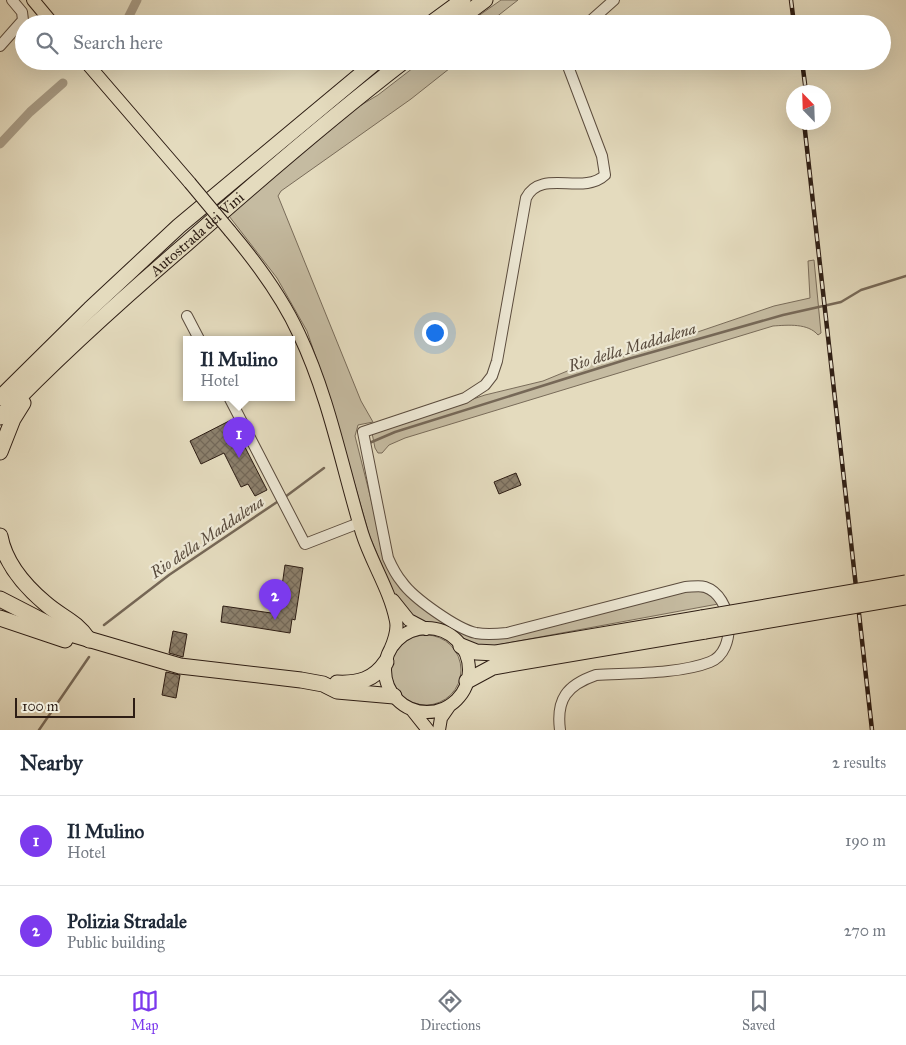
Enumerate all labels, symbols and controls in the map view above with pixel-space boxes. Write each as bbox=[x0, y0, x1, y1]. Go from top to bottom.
search box bbox=[15, 15, 891, 70]
icon: search bbox=[33, 29, 61, 57]
text: Search here bbox=[73, 31, 163, 54]
north arrow bbox=[786, 85, 831, 130]
street label: Autostrada dei Vini bbox=[146, 188, 248, 281]
water label: Rio della Maddalena bbox=[565, 318, 699, 376]
your location bbox=[422, 320, 448, 346]
popup bbox=[183, 336, 295, 401]
text: Il Mulino bbox=[200, 348, 278, 371]
text: Hotel bbox=[200, 371, 239, 390]
pin: 1 bbox=[223, 417, 255, 458]
water label: Rio della Maddalena bbox=[146, 492, 268, 583]
pin: 2 bbox=[259, 579, 291, 620]
scale bar bbox=[15, 695, 135, 718]
text: 100 m bbox=[22, 698, 59, 715]
text: Nearby bbox=[20, 750, 83, 776]
text: 2 results bbox=[832, 753, 886, 772]
text: Il Mulino bbox=[67, 820, 144, 843]
text: 1 bbox=[33, 831, 39, 850]
text: 190 m bbox=[845, 831, 886, 850]
text: Hotel bbox=[67, 843, 105, 862]
text: Polizia Stradale bbox=[67, 910, 187, 933]
text: 2 bbox=[32, 921, 40, 940]
text: 270 m bbox=[844, 921, 886, 940]
text: Public building bbox=[67, 933, 165, 952]
tab: Map bbox=[131, 987, 159, 1034]
tab: Directions bbox=[420, 987, 481, 1034]
tab: Saved bbox=[742, 987, 775, 1034]

